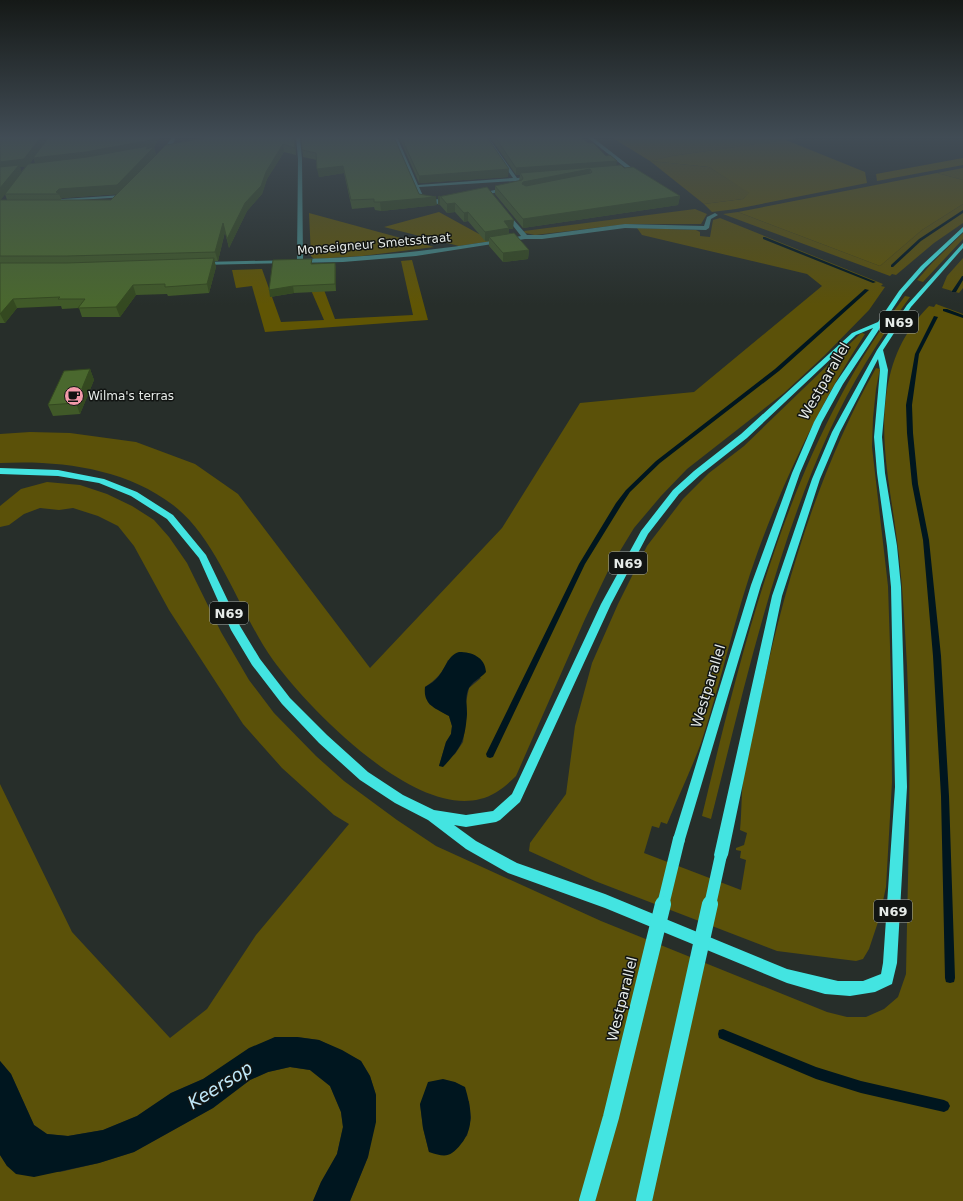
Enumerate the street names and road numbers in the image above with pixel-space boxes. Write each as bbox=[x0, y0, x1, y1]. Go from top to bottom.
street label: Monseigneur Smetsstraat bbox=[297, 230, 452, 258]
road number: N69 bbox=[880, 311, 918, 333]
street label: Westparallel bbox=[795, 340, 853, 422]
road number: N69 bbox=[609, 552, 647, 574]
road number: N69 bbox=[210, 602, 248, 624]
street label: Westparallel bbox=[688, 642, 728, 730]
road number: N69 bbox=[874, 900, 912, 922]
street label: Westparallel bbox=[604, 955, 640, 1043]

